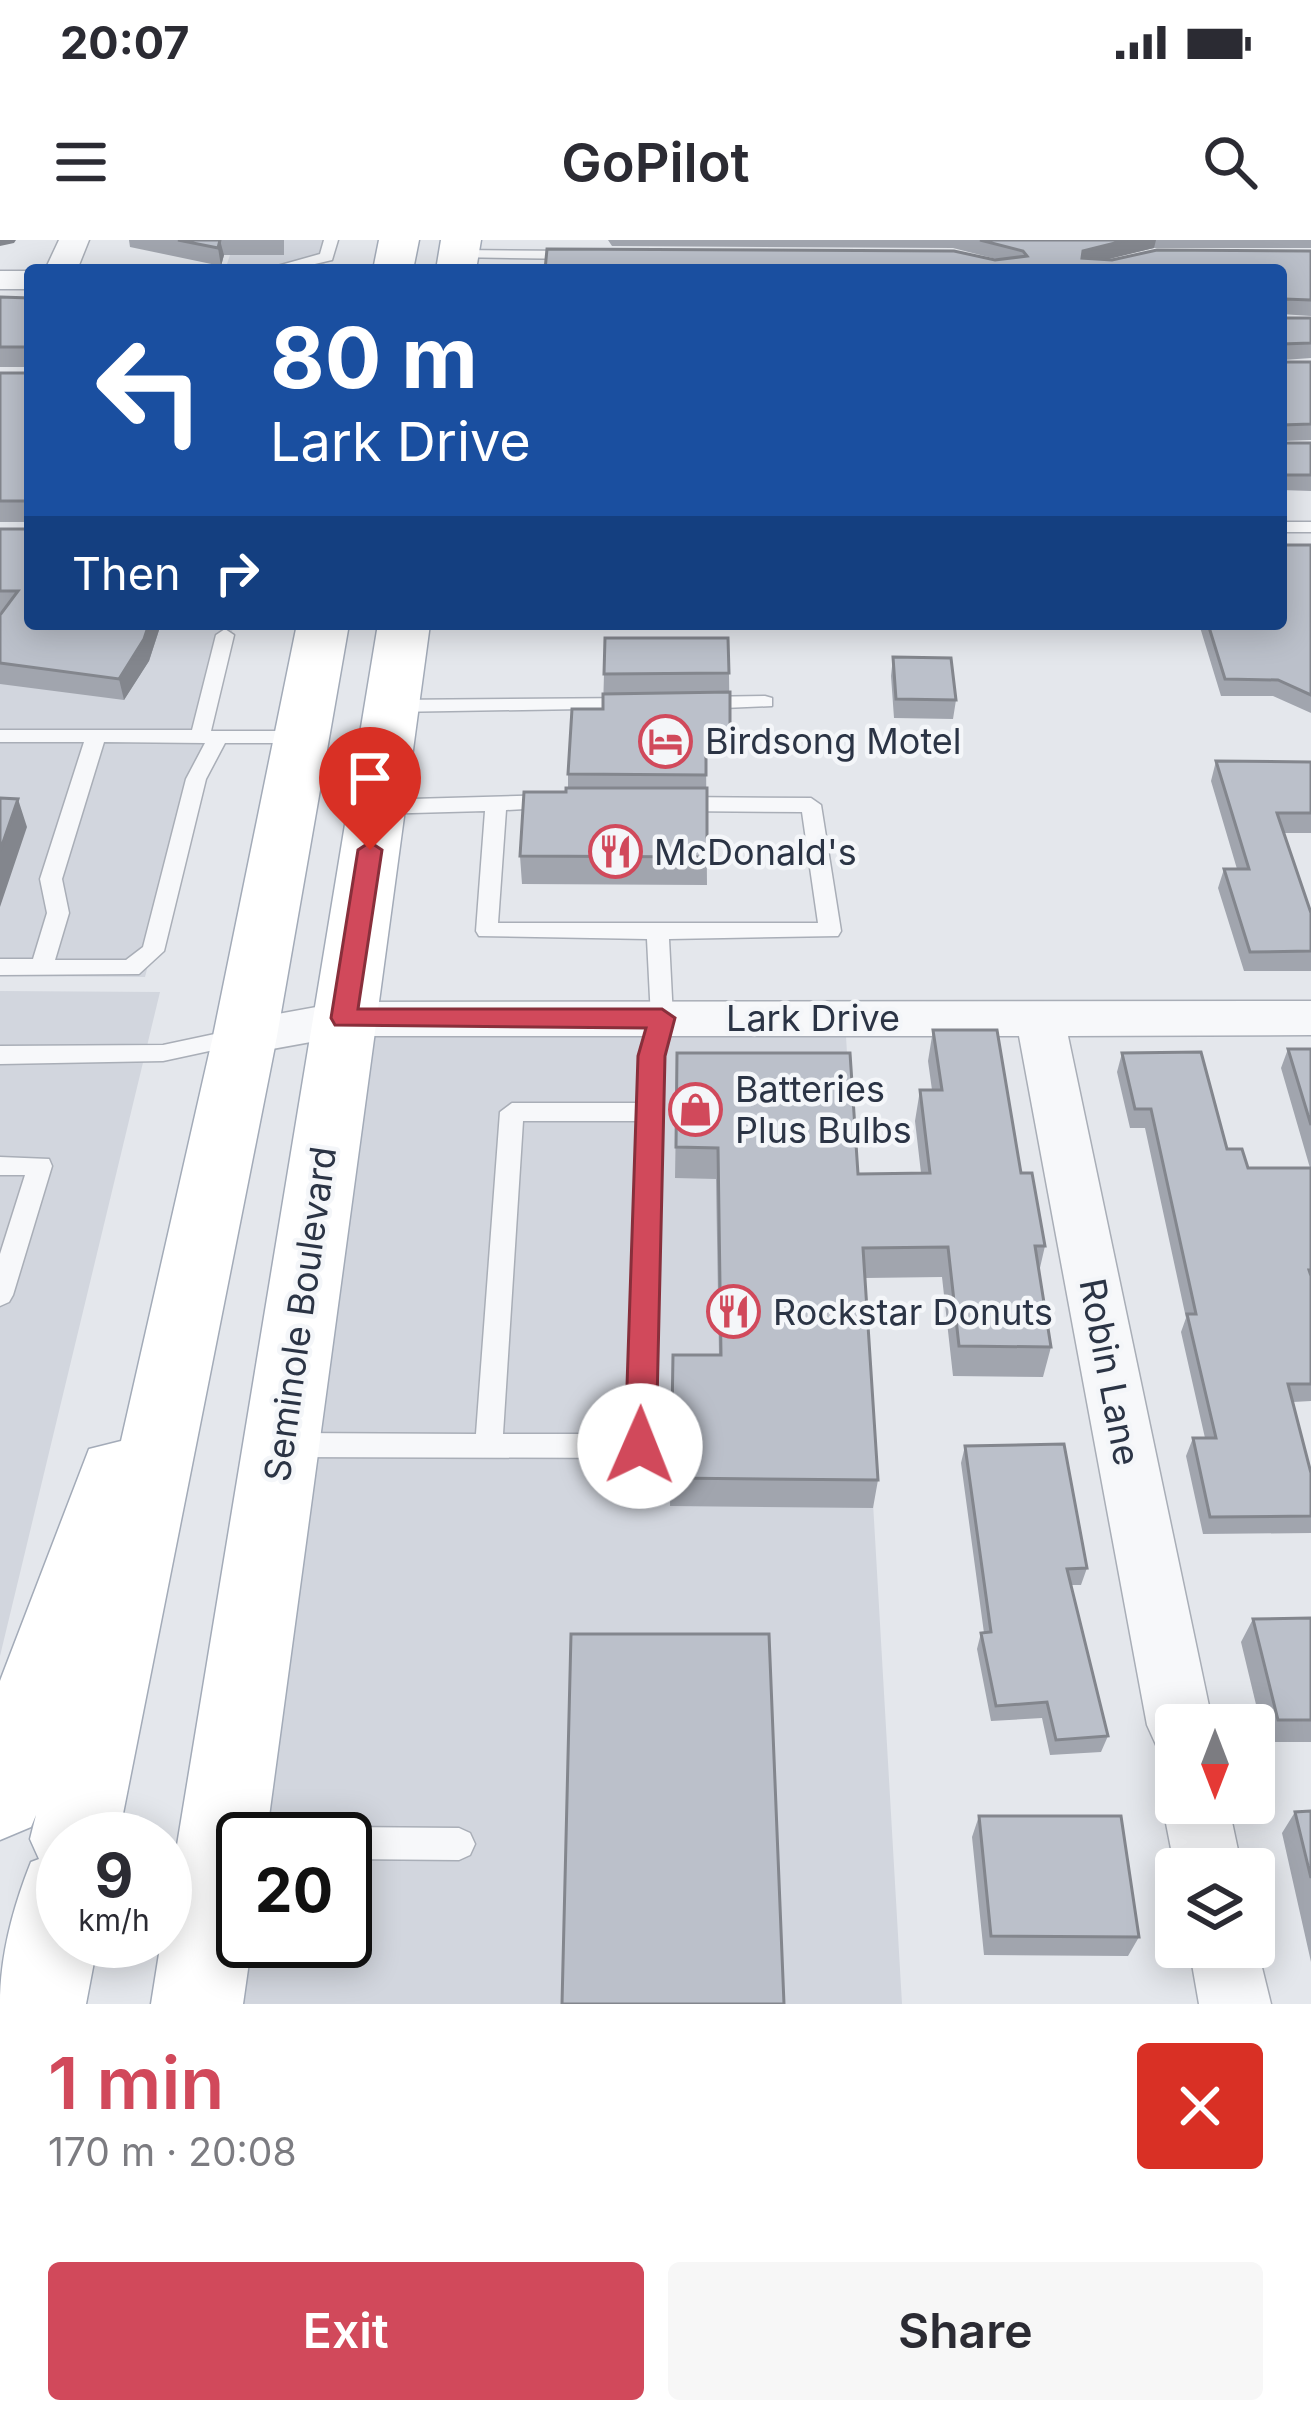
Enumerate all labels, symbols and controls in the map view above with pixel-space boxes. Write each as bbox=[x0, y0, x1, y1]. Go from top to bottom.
text: 20:07 bbox=[60, 15, 189, 70]
icon: menu bbox=[48, 129, 114, 195]
icon: search bbox=[1197, 129, 1263, 195]
text: GoPilot bbox=[561, 130, 750, 195]
text: 80 m bbox=[270, 307, 478, 408]
icon: left bbox=[72, 312, 228, 468]
text: Lark Drive bbox=[270, 409, 531, 474]
icon: right bbox=[204, 540, 270, 606]
text: Then bbox=[72, 546, 180, 601]
hotel icon: Birdsong Motel bbox=[638, 713, 694, 769]
place label: Birdsong Motel bbox=[705, 719, 962, 763]
pin bbox=[319, 727, 421, 850]
icon: arrive bbox=[337, 745, 403, 811]
restaurant icon: McDonald's bbox=[587, 824, 643, 880]
place label: McDonald's bbox=[654, 830, 857, 874]
street label: Lark Drive bbox=[726, 996, 900, 1040]
place label: Batteries Plus Bulbs bbox=[735, 1067, 912, 1152]
shop icon: Batteries Plus Bulbs bbox=[668, 1082, 724, 1138]
street label: Seminole Boulevard bbox=[255, 1144, 345, 1484]
street label: Robin Lane bbox=[1070, 1275, 1150, 1469]
restaurant icon: Rockstar Donuts bbox=[706, 1284, 762, 1340]
place label: Rockstar Donuts bbox=[773, 1290, 1053, 1334]
position arrow bbox=[577, 1383, 703, 1509]
north arrow bbox=[1155, 1704, 1275, 1824]
map controls bbox=[1155, 1704, 1275, 1968]
speed limit sign: 20 bbox=[216, 1812, 372, 1968]
text: 9 bbox=[95, 1839, 133, 1911]
button: layers bbox=[1155, 1848, 1275, 1968]
text: km/h bbox=[78, 1902, 150, 1938]
text: 1 min bbox=[48, 2039, 224, 2126]
button: close bbox=[1137, 2043, 1263, 2169]
text: 170 m · 20:08 bbox=[48, 2128, 297, 2175]
button: Exit bbox=[48, 2262, 644, 2400]
button: Share bbox=[668, 2262, 1263, 2400]

